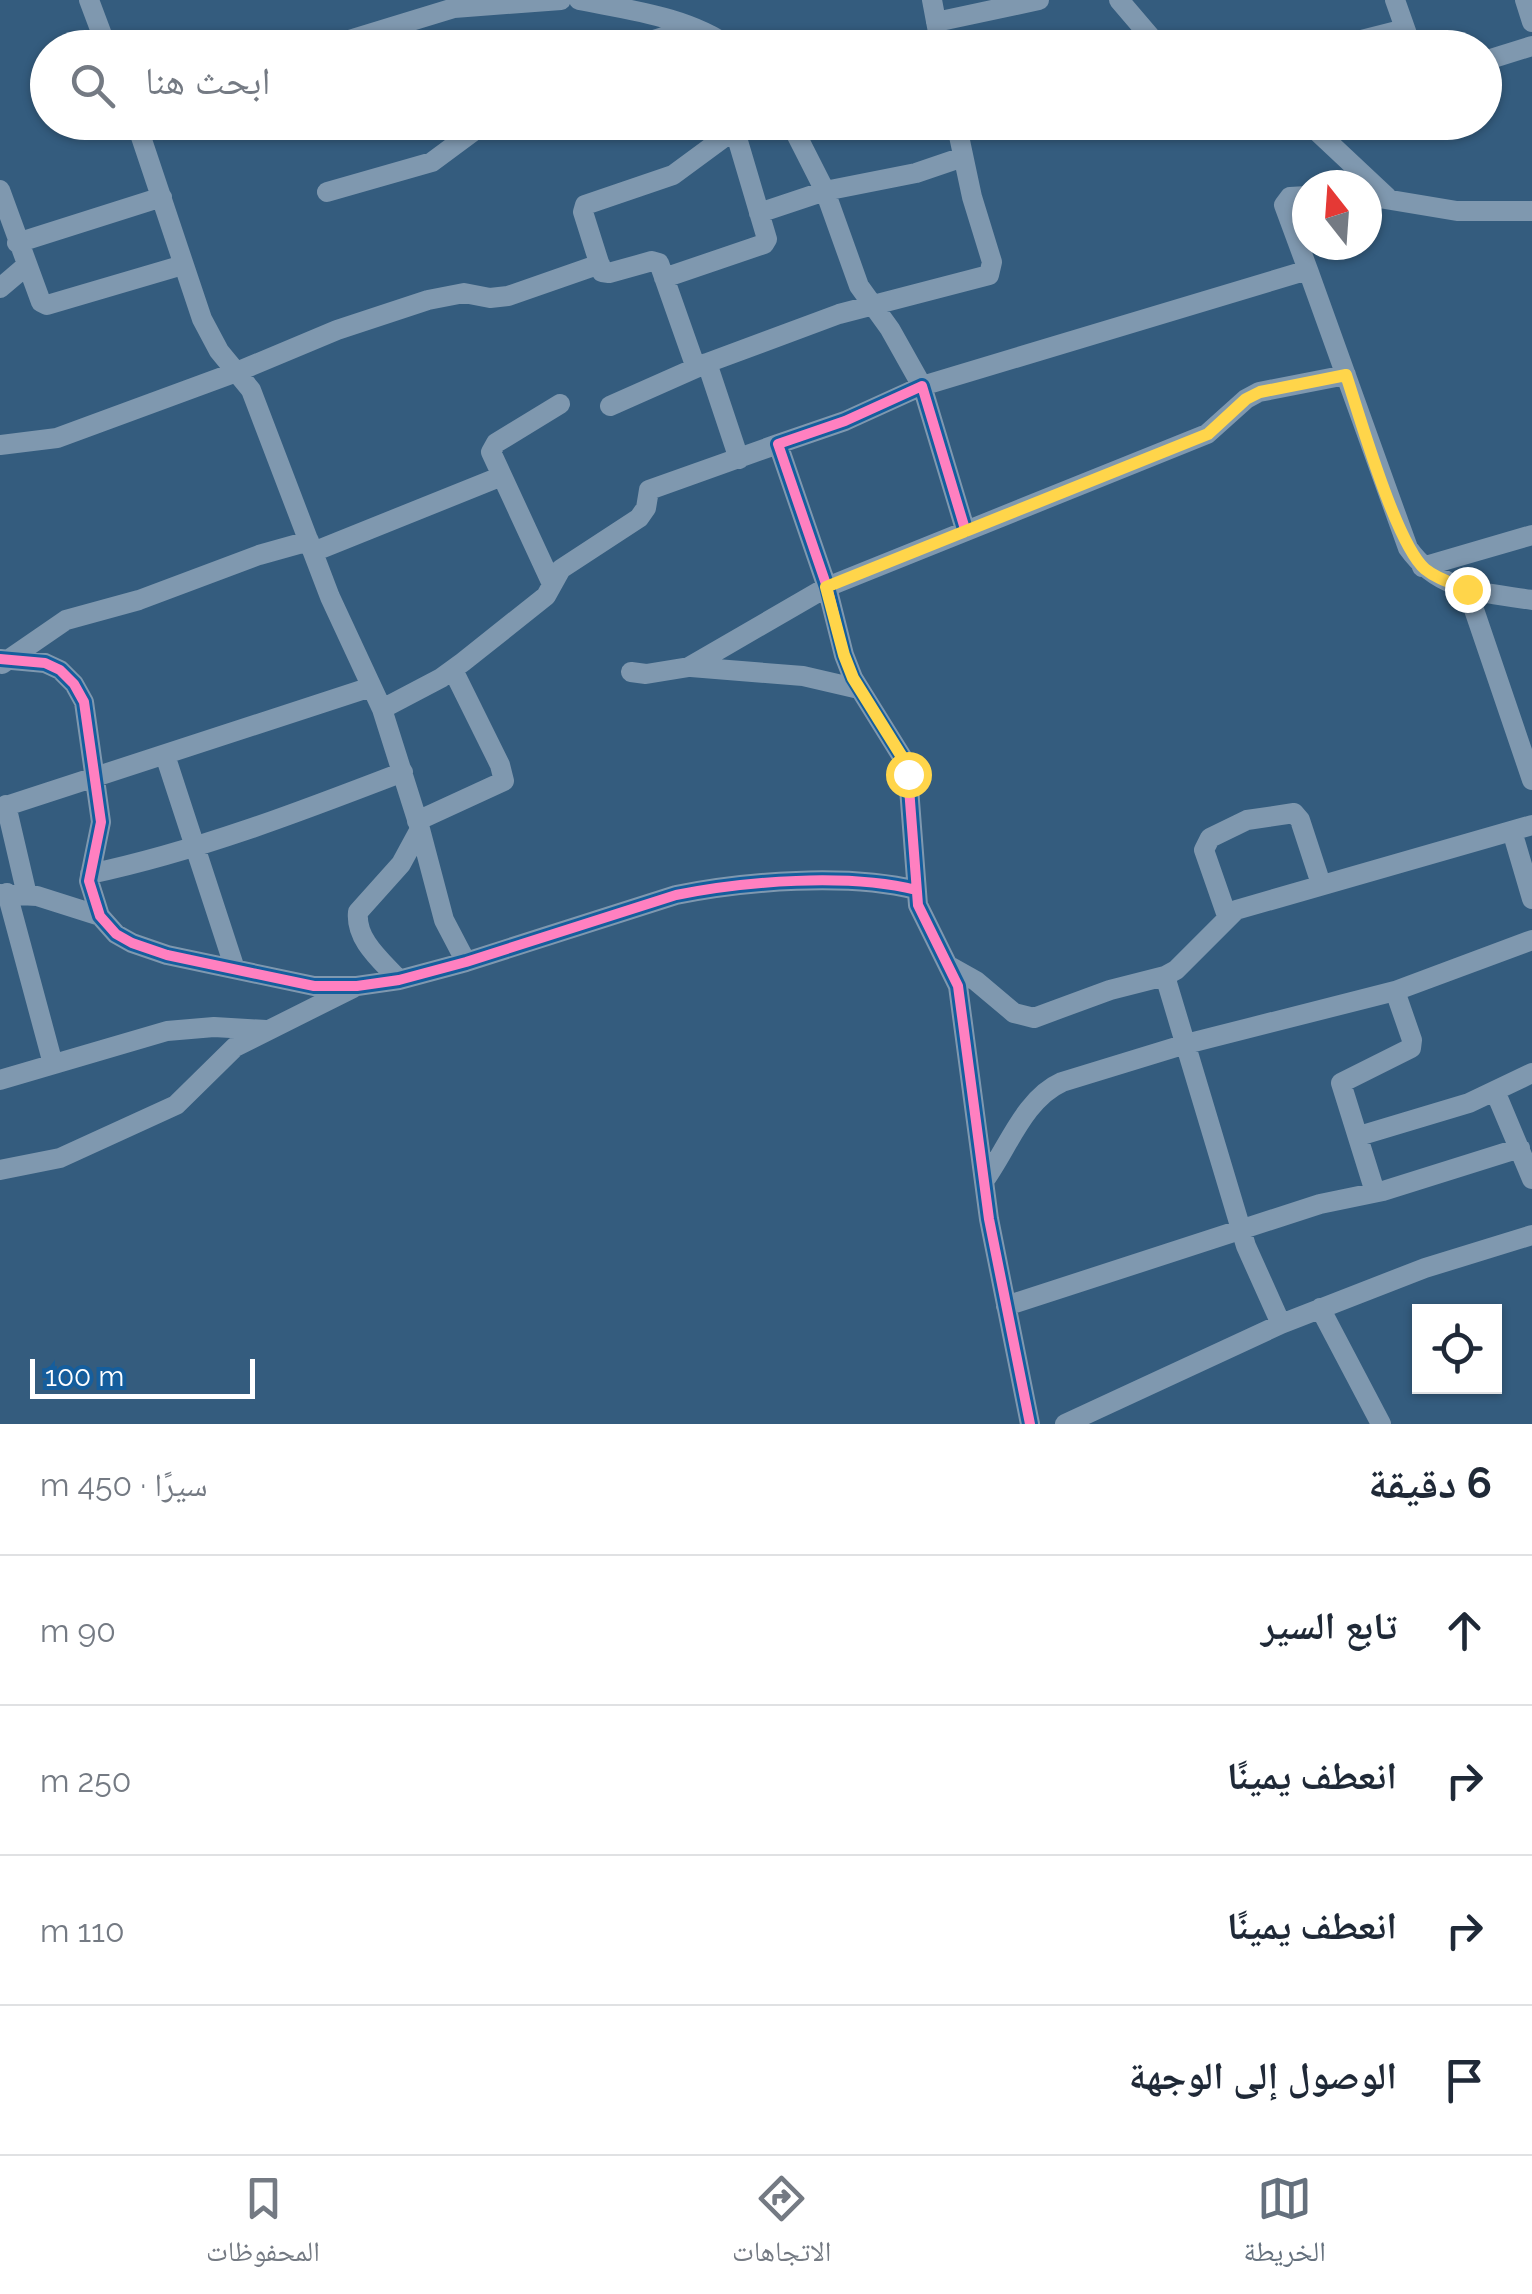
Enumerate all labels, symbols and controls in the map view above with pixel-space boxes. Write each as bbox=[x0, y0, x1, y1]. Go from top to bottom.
search box bbox=[30, 30, 1502, 140]
icon: search bbox=[65, 58, 120, 113]
text: ابحث هنا bbox=[145, 58, 271, 103]
north arrow bbox=[1292, 170, 1382, 260]
route end bbox=[1445, 567, 1491, 613]
route start bbox=[886, 752, 932, 798]
map controls bbox=[1412, 1304, 1502, 1394]
button: locate bbox=[1412, 1304, 1502, 1394]
scale bar bbox=[30, 1354, 255, 1398]
text: 100 m bbox=[45, 1360, 124, 1393]
text: 6 دقيقة bbox=[1368, 1459, 1492, 1508]
text: سيرًا · 450 m bbox=[40, 1466, 208, 1503]
text: تابع السير bbox=[1261, 1603, 1397, 1648]
icon: ahead bbox=[1437, 1603, 1492, 1658]
text: 90 m bbox=[40, 1612, 116, 1649]
text: انعطف يمينًا bbox=[1227, 1753, 1397, 1798]
icon: right bbox=[1437, 1753, 1492, 1808]
text: 250 m bbox=[40, 1762, 131, 1799]
text: انعطف يمينًا bbox=[1227, 1903, 1397, 1948]
icon: right bbox=[1437, 1903, 1492, 1958]
text: 110 m bbox=[40, 1912, 125, 1949]
text: الوصول إلى الوجهة bbox=[1129, 2053, 1397, 2098]
icon: arrive bbox=[1437, 2053, 1492, 2108]
tab: المحفوظات bbox=[206, 2171, 320, 2279]
tab: الاتجاهات bbox=[732, 2171, 831, 2279]
tab: الخريطة bbox=[1244, 2171, 1326, 2279]

